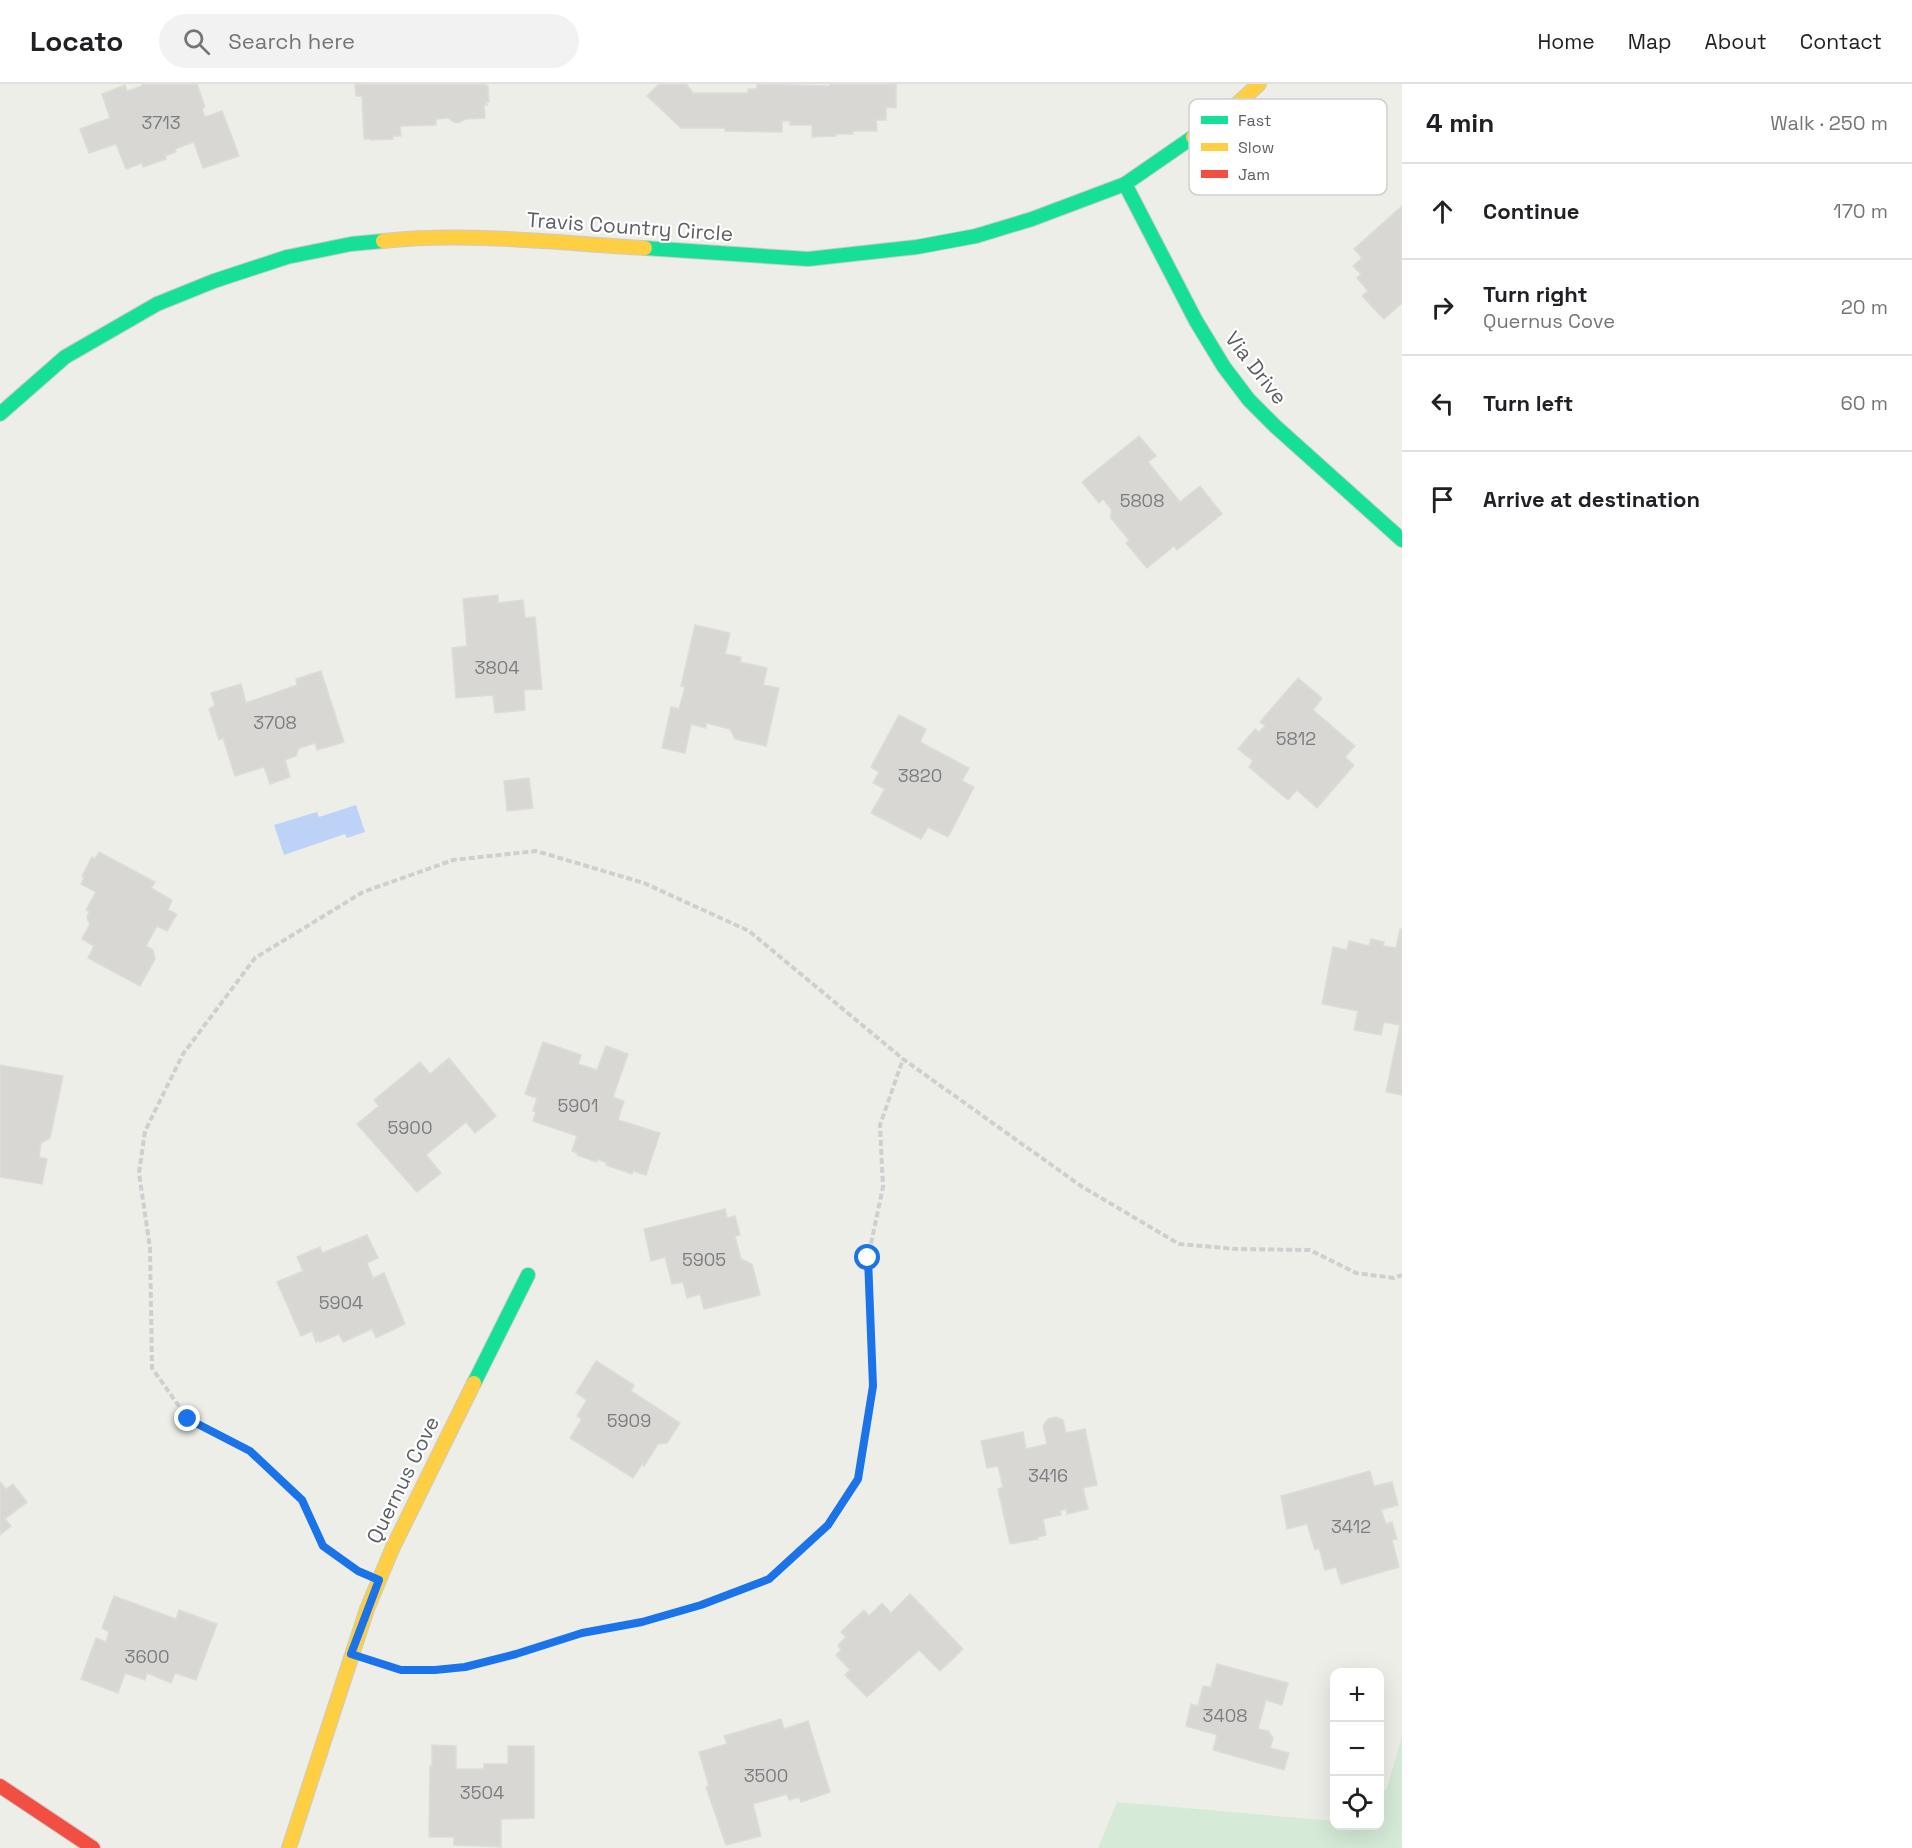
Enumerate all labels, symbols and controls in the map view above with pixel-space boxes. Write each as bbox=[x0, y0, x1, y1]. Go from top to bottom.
search box bbox=[159, 14, 579, 68]
text: Locato bbox=[30, 23, 123, 59]
icon: search bbox=[180, 25, 213, 58]
text: Search here bbox=[228, 27, 355, 55]
text: Home bbox=[1537, 28, 1595, 55]
text: Map bbox=[1628, 28, 1672, 55]
text: About bbox=[1705, 28, 1767, 55]
text: Contact bbox=[1800, 28, 1882, 55]
legend bbox=[1189, 99, 1387, 195]
text: 4 min bbox=[1426, 106, 1494, 140]
text: Fast bbox=[1238, 110, 1271, 131]
text: Walk · 250 m bbox=[1770, 110, 1888, 136]
house number: 3713 bbox=[141, 111, 181, 134]
text: Slow bbox=[1238, 137, 1274, 158]
text: Jam bbox=[1238, 164, 1270, 185]
icon: ahead bbox=[1426, 195, 1459, 228]
text: Continue bbox=[1483, 197, 1579, 225]
text: 170 m bbox=[1833, 198, 1888, 224]
street label: Travis Country Circle bbox=[526, 206, 734, 247]
text: Turn right bbox=[1483, 280, 1588, 308]
icon: right bbox=[1426, 291, 1459, 324]
text: 20 m bbox=[1841, 294, 1888, 320]
text: Quernus Cove bbox=[1483, 308, 1615, 334]
street label: Via Drive bbox=[1219, 326, 1293, 410]
icon: left bbox=[1426, 387, 1459, 420]
text: Turn left bbox=[1483, 389, 1573, 417]
text: 60 m bbox=[1841, 390, 1888, 416]
icon: arrive bbox=[1426, 483, 1459, 516]
text: Arrive at destination bbox=[1483, 485, 1700, 513]
house number: 5808 bbox=[1120, 489, 1164, 512]
house number: 3804 bbox=[475, 656, 519, 679]
house number: 3708 bbox=[253, 711, 297, 734]
house number: 5812 bbox=[1276, 727, 1316, 750]
house number: 3820 bbox=[898, 764, 942, 787]
house number: 5901 bbox=[558, 1094, 598, 1117]
house number: 5900 bbox=[388, 1116, 432, 1139]
route start bbox=[854, 1244, 880, 1270]
house number: 5905 bbox=[682, 1248, 726, 1271]
house number: 5904 bbox=[319, 1291, 363, 1314]
route end bbox=[174, 1405, 200, 1431]
house number: 5909 bbox=[607, 1409, 651, 1432]
street label: Quernus Cove bbox=[360, 1412, 445, 1548]
house number: 3416 bbox=[1028, 1464, 1068, 1487]
house number: 3412 bbox=[1331, 1515, 1371, 1538]
house number: 3600 bbox=[125, 1645, 169, 1668]
map controls bbox=[1330, 1668, 1384, 1830]
button: + bbox=[1330, 1668, 1384, 1722]
house number: 3408 bbox=[1203, 1704, 1247, 1727]
button: − bbox=[1330, 1722, 1384, 1776]
house number: 3500 bbox=[744, 1764, 788, 1787]
button: locate bbox=[1330, 1776, 1384, 1830]
house number: 3504 bbox=[460, 1781, 504, 1804]

